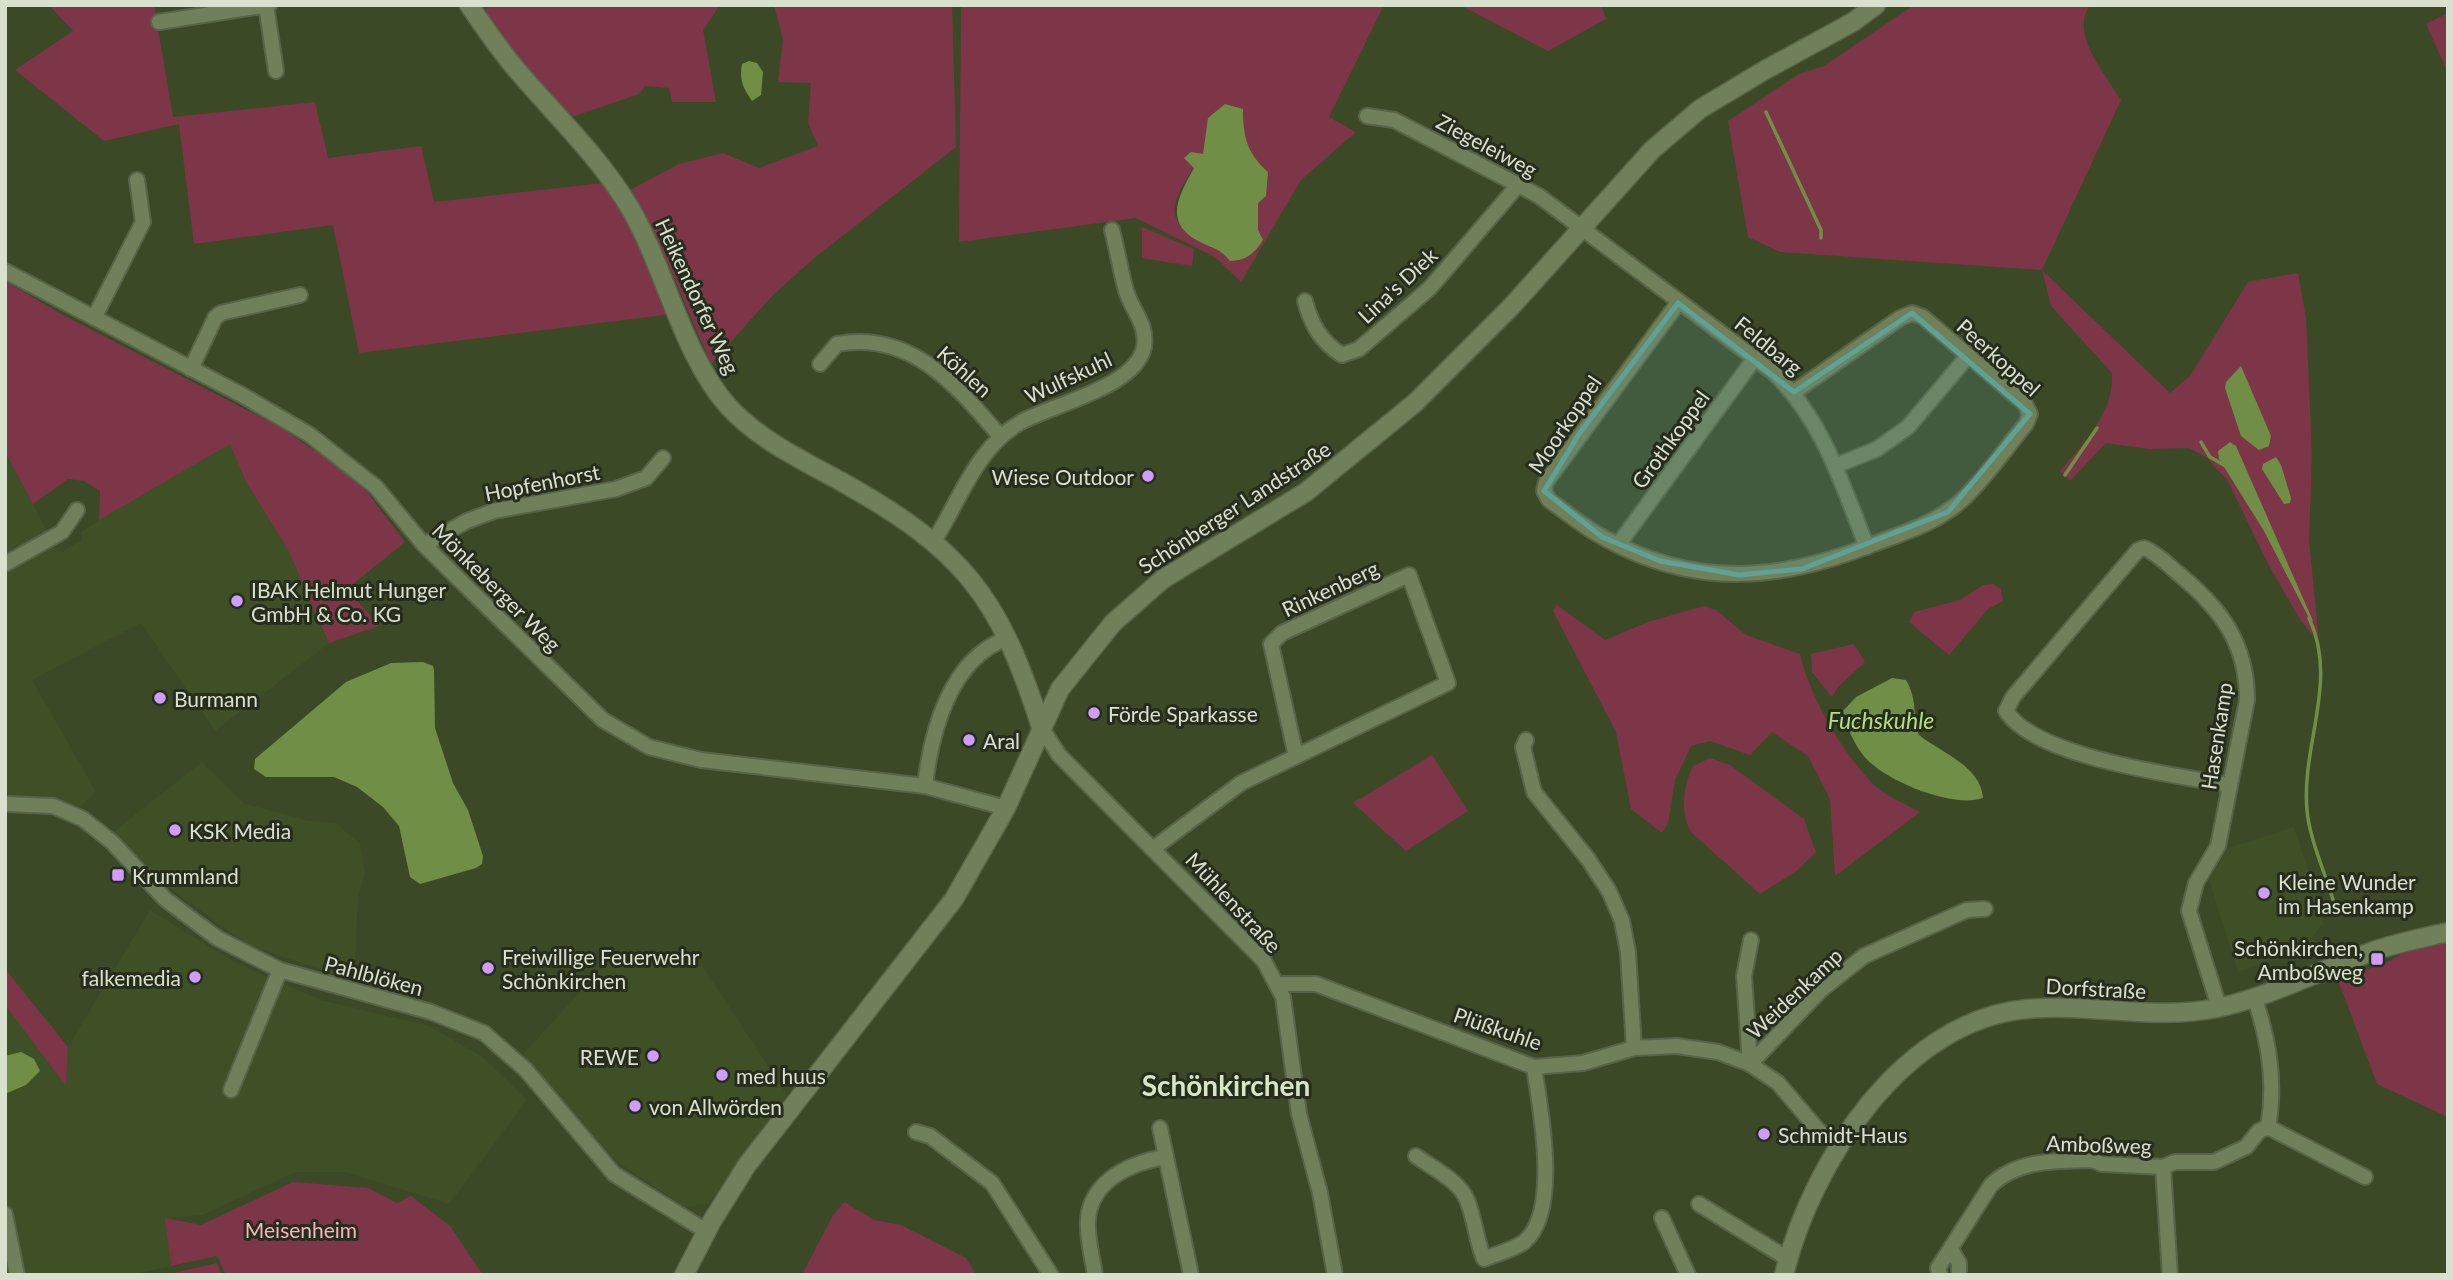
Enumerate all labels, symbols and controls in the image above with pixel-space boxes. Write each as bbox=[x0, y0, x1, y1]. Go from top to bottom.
street label: Ziegeleiweg bbox=[1433, 108, 1542, 182]
street label: Heikendorfer Weg bbox=[651, 214, 745, 378]
street label: Lina's Diek bbox=[1352, 242, 1442, 328]
street label: Feldbarg bbox=[1730, 310, 1808, 380]
street label: Peerkoppel bbox=[1952, 313, 2046, 401]
street label: Köhlen bbox=[933, 340, 997, 402]
street label: Wulfskuhl bbox=[1021, 346, 1115, 408]
street label: Moorkoppel bbox=[1522, 370, 1606, 478]
street label: Grothkoppel bbox=[1626, 385, 1714, 493]
street label: Schönberger Landstraße bbox=[1133, 436, 1335, 578]
street label: Hopfenhorst bbox=[482, 458, 602, 505]
place label: Wiese Outdoor bbox=[992, 464, 1134, 489]
marker: Wiese Outdoor bbox=[1140, 468, 1156, 484]
street label: Mönkeberger Weg bbox=[428, 518, 566, 656]
street label: Rinkenberg bbox=[1278, 555, 1382, 621]
place label: IBAK Helmut Hunger GmbH & Co. KG bbox=[251, 577, 446, 626]
marker: IBAK Helmut Hunger GmbH & Co. KG bbox=[229, 593, 245, 609]
street label: Hasenkamp bbox=[2195, 681, 2237, 791]
place label: Burmann bbox=[174, 686, 258, 711]
marker: Burmann bbox=[152, 690, 168, 706]
place label: Förde Sparkasse bbox=[1108, 701, 1258, 726]
marker: Förde Sparkasse bbox=[1086, 705, 1102, 721]
water label: Fuchskuhle bbox=[1828, 706, 1934, 734]
place label: Aral bbox=[983, 728, 1020, 753]
marker: Aral bbox=[961, 732, 977, 748]
place label: KSK Media bbox=[189, 818, 291, 843]
marker: KSK Media bbox=[167, 822, 183, 838]
street label: Mühlenstraße bbox=[1181, 847, 1287, 957]
place label: Krummland bbox=[132, 863, 239, 888]
marker: Krummland bbox=[110, 867, 126, 883]
place label: Kleine Wunder im Hasenkamp bbox=[2278, 869, 2416, 918]
marker: Kleine Wunder im Hasenkamp bbox=[2256, 885, 2272, 901]
place label: Schönkirchen, Amboßweg bbox=[2234, 935, 2363, 984]
street label: Weidenkamp bbox=[1741, 942, 1847, 1044]
place label: Freiwillige Feuerwehr Schönkirchen bbox=[502, 944, 700, 993]
street label: Pahlblöken bbox=[322, 950, 426, 1000]
marker: Schönkirchen, Amboßweg bbox=[2369, 951, 2385, 967]
marker: Freiwillige Feuerwehr Schönkirchen bbox=[480, 960, 496, 976]
place label: falkemedia bbox=[82, 965, 181, 990]
marker: falkemedia bbox=[187, 969, 203, 985]
street label: Dorfstraße bbox=[2045, 973, 2147, 1003]
street label: Plüßkuhle bbox=[1451, 1001, 1545, 1055]
place label: REWE bbox=[580, 1044, 639, 1069]
marker: REWE bbox=[645, 1048, 661, 1064]
place label: med huus bbox=[736, 1063, 826, 1088]
marker: med huus bbox=[714, 1067, 730, 1083]
district label: Schönkirchen bbox=[1142, 1068, 1310, 1102]
place label: von Allwörden bbox=[649, 1094, 782, 1119]
marker: von Allwörden bbox=[627, 1098, 643, 1114]
place label: Schmidt-Haus bbox=[1778, 1122, 1907, 1147]
marker: Schmidt-Haus bbox=[1756, 1126, 1772, 1142]
street label: Amboßweg bbox=[2046, 1130, 2152, 1158]
park label: Meisenheim bbox=[245, 1217, 357, 1242]

